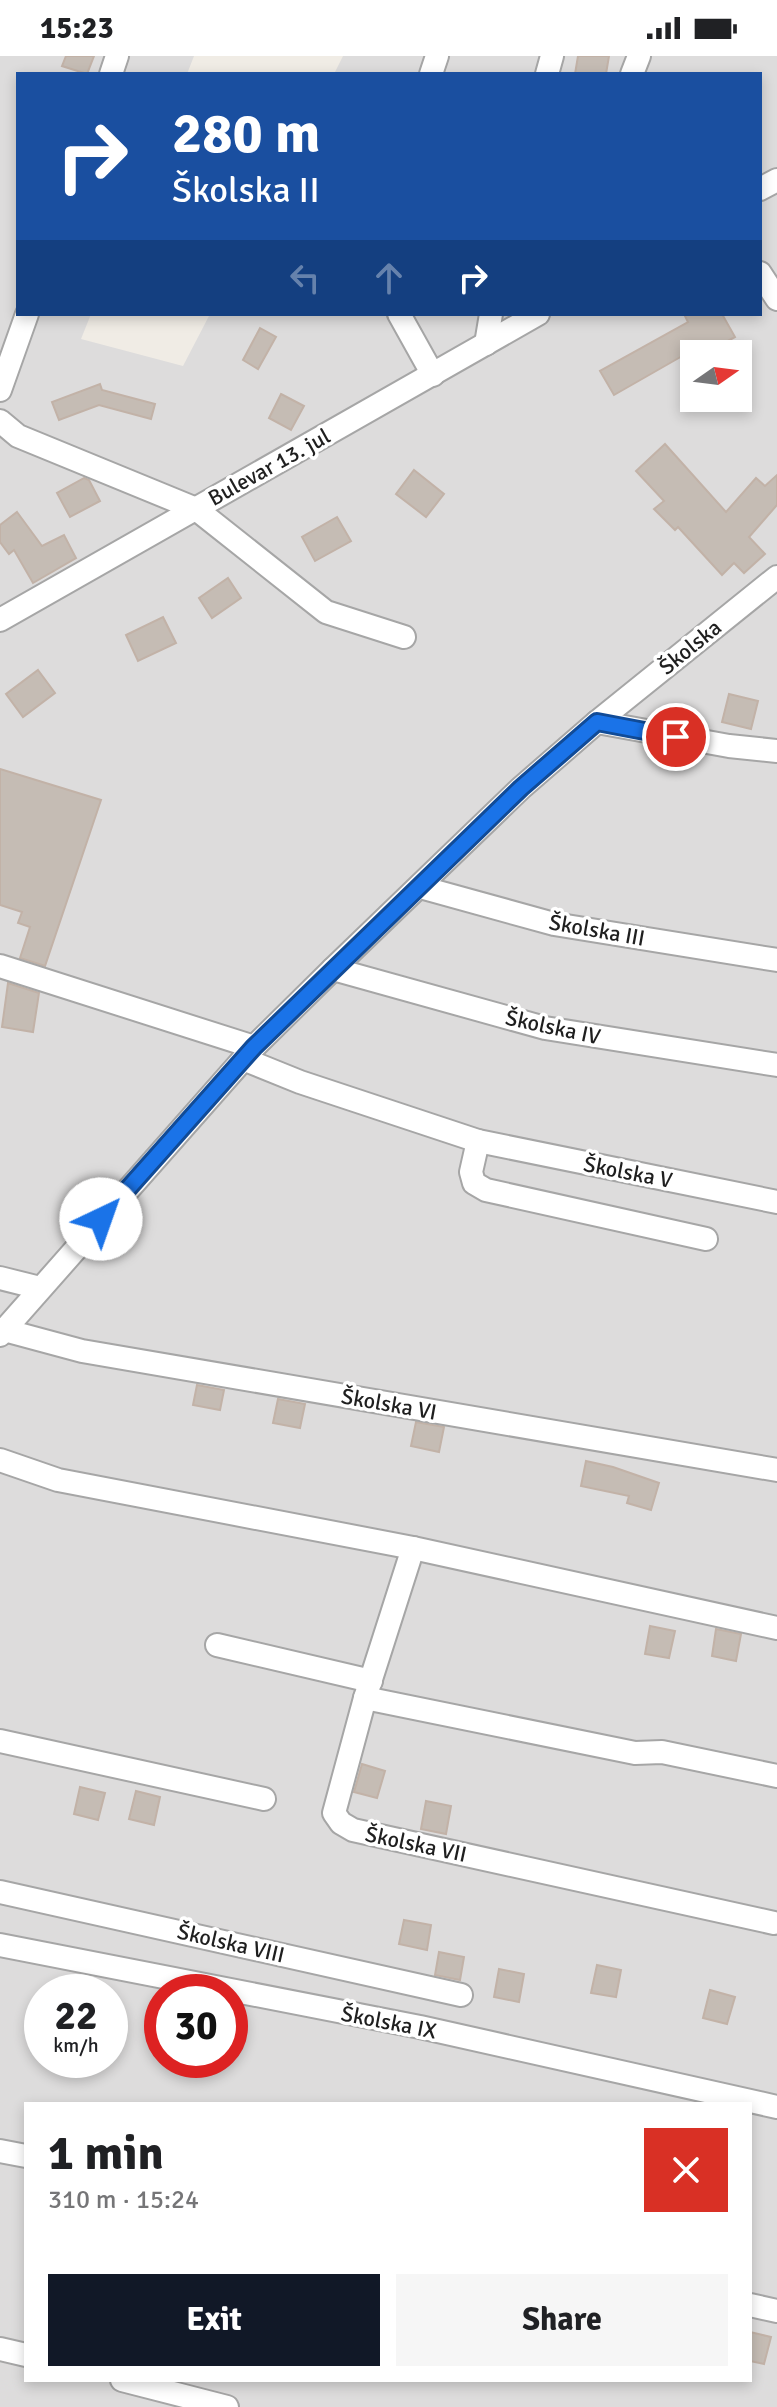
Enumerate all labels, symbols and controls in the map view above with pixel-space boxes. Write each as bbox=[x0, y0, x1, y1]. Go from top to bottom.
text: 15:23 bbox=[40, 10, 114, 47]
text: 280 m bbox=[172, 99, 320, 168]
icon: right bbox=[40, 104, 144, 208]
text: Školska II bbox=[172, 168, 320, 213]
icon: left bbox=[283, 256, 327, 300]
icon: ahead bbox=[367, 256, 411, 300]
icon: right bbox=[451, 256, 495, 300]
north arrow bbox=[680, 340, 752, 412]
map controls bbox=[680, 340, 752, 412]
street label: Bulevar 13. jul bbox=[203, 422, 335, 512]
street label: Školska bbox=[653, 614, 727, 680]
pin bbox=[642, 703, 710, 771]
icon: arrive bbox=[654, 715, 698, 759]
street label: Školska III bbox=[547, 908, 647, 952]
street label: Školska IV bbox=[503, 1004, 603, 1050]
street label: Školska V bbox=[581, 1150, 675, 1194]
position arrow bbox=[59, 1177, 143, 1261]
street label: Školska VI bbox=[339, 1382, 439, 1426]
street label: Školska VII bbox=[363, 1820, 469, 1868]
street label: Školska VIII bbox=[175, 1918, 287, 1968]
speed limit sign: 30 bbox=[144, 1974, 248, 2078]
text: 22 bbox=[54, 1991, 98, 2041]
street label: Školska IX bbox=[339, 2000, 439, 2044]
text: km/h bbox=[53, 2033, 99, 2058]
text: 1 min bbox=[48, 2124, 164, 2183]
button: close bbox=[644, 2128, 728, 2212]
text: 310 m · 15:24 bbox=[48, 2184, 199, 2216]
button: Exit bbox=[48, 2274, 380, 2366]
button: Share bbox=[396, 2274, 728, 2366]

